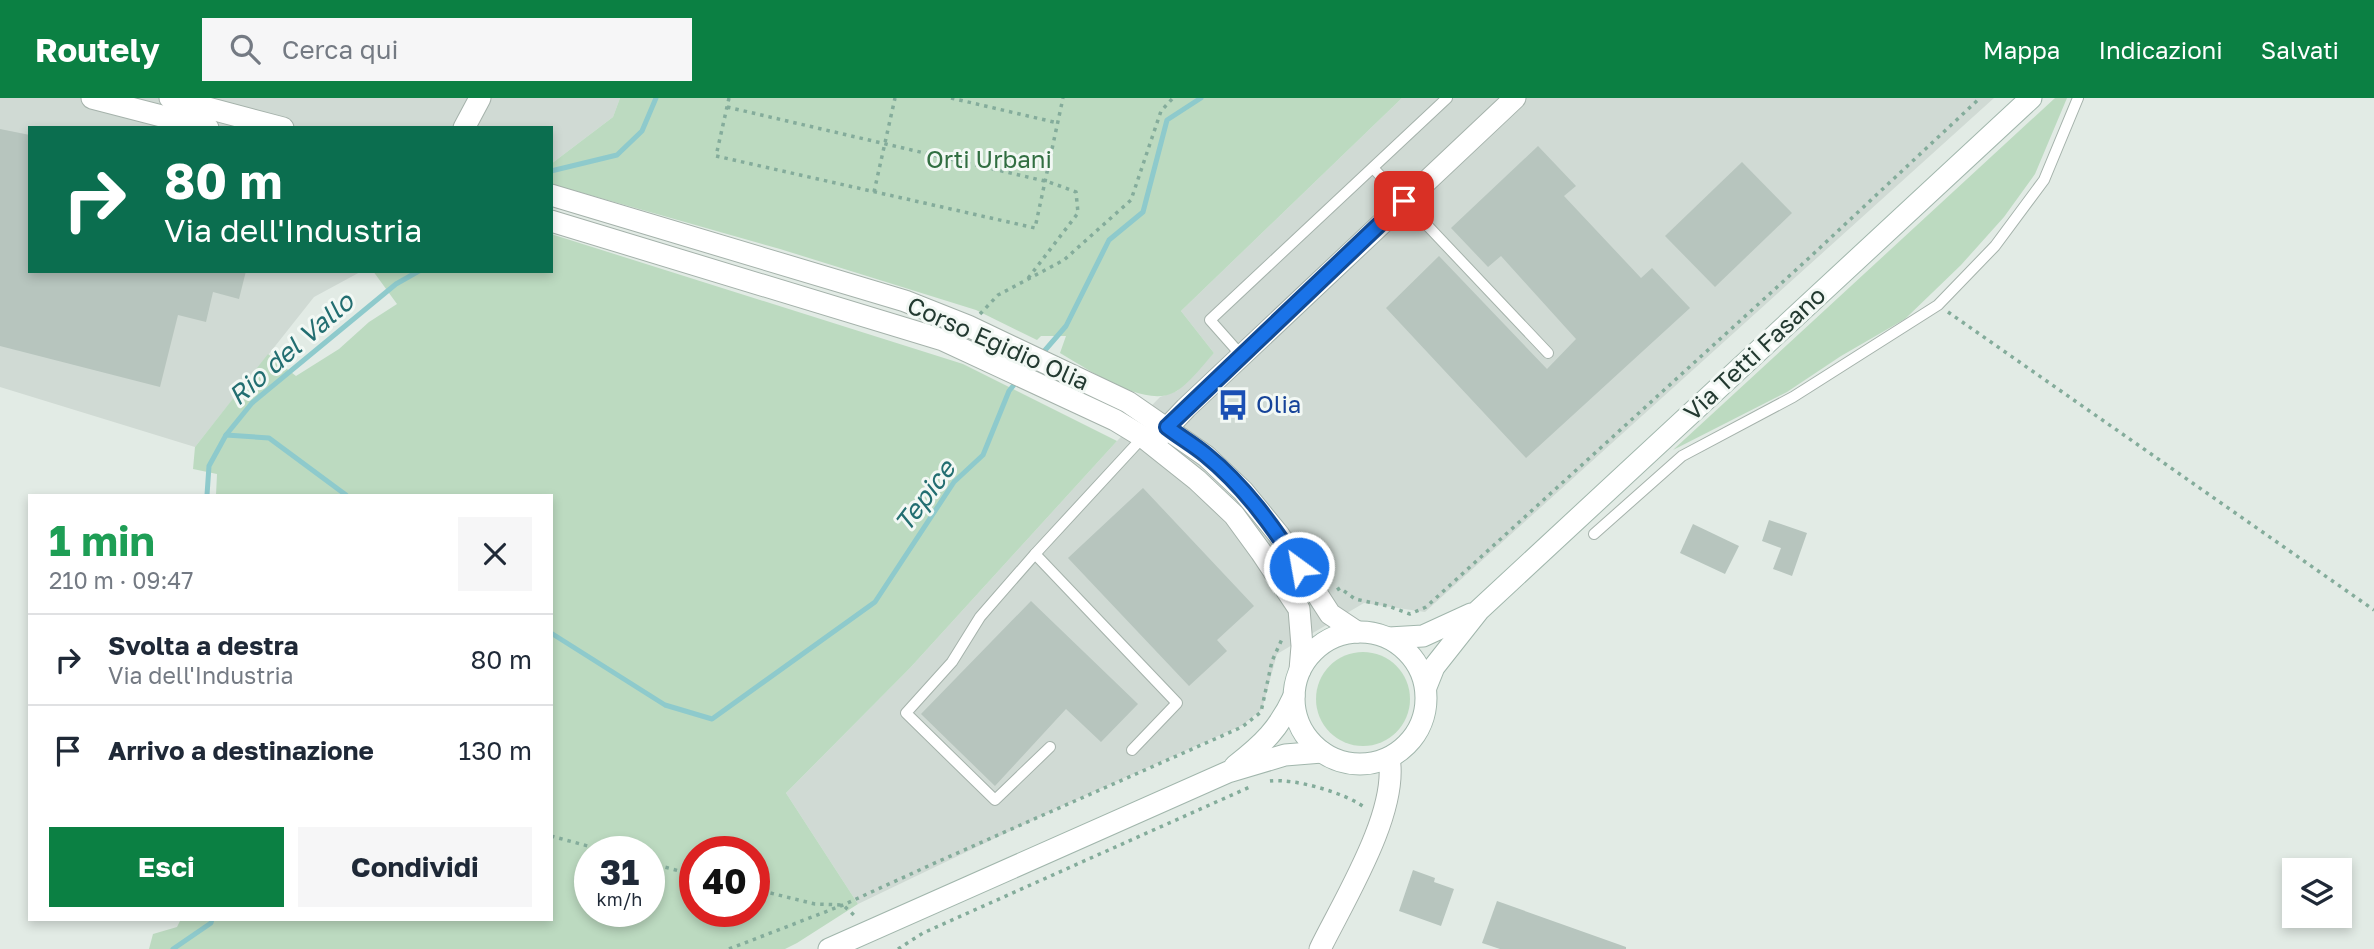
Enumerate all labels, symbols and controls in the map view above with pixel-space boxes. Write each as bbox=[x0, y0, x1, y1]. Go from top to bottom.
search box bbox=[202, 18, 692, 81]
text: Routely bbox=[35, 30, 160, 69]
icon: search bbox=[226, 30, 264, 68]
text: Cerca qui bbox=[282, 34, 398, 65]
text: Mappa bbox=[1983, 35, 2060, 64]
text: Indicazioni bbox=[2098, 35, 2223, 64]
text: Salvati bbox=[2261, 35, 2339, 64]
park label: Orti Urbani bbox=[926, 144, 1052, 173]
text: 80 m bbox=[164, 151, 282, 210]
icon: right bbox=[49, 154, 140, 245]
pin bbox=[1374, 171, 1434, 231]
icon: arrive bbox=[1385, 182, 1423, 220]
text: Via dell'Industria bbox=[164, 211, 422, 249]
street label: Via Tetti Fasano bbox=[1677, 280, 1831, 426]
water label: Rio del Vallo bbox=[222, 285, 360, 411]
street label: Corso Egidio Olia bbox=[903, 290, 1094, 396]
bus stop icon: Olia bbox=[1216, 388, 1250, 422]
place label: Olia bbox=[1256, 389, 1301, 418]
water label: Tepice bbox=[888, 452, 963, 537]
text: 1 min bbox=[49, 515, 155, 565]
button: close bbox=[458, 517, 532, 591]
position arrow bbox=[1262, 530, 1336, 604]
text: 210 m · 09:47 bbox=[49, 566, 194, 594]
text: Svolta a destra bbox=[108, 630, 299, 661]
icon: right bbox=[49, 641, 87, 679]
text: 80 m bbox=[471, 644, 532, 675]
text: Via dell'Industria bbox=[108, 661, 294, 689]
icon: arrive bbox=[49, 732, 87, 770]
text: Arrivo a destinazione bbox=[108, 735, 374, 766]
text: 130 m bbox=[459, 735, 532, 766]
button: Esci bbox=[49, 827, 284, 907]
button: Condividi bbox=[298, 827, 532, 907]
speed limit sign: 40 bbox=[679, 836, 770, 927]
text: 31 bbox=[600, 851, 639, 893]
map controls bbox=[2282, 858, 2352, 928]
button: layers bbox=[2282, 858, 2352, 928]
text: km/h bbox=[597, 888, 642, 910]

